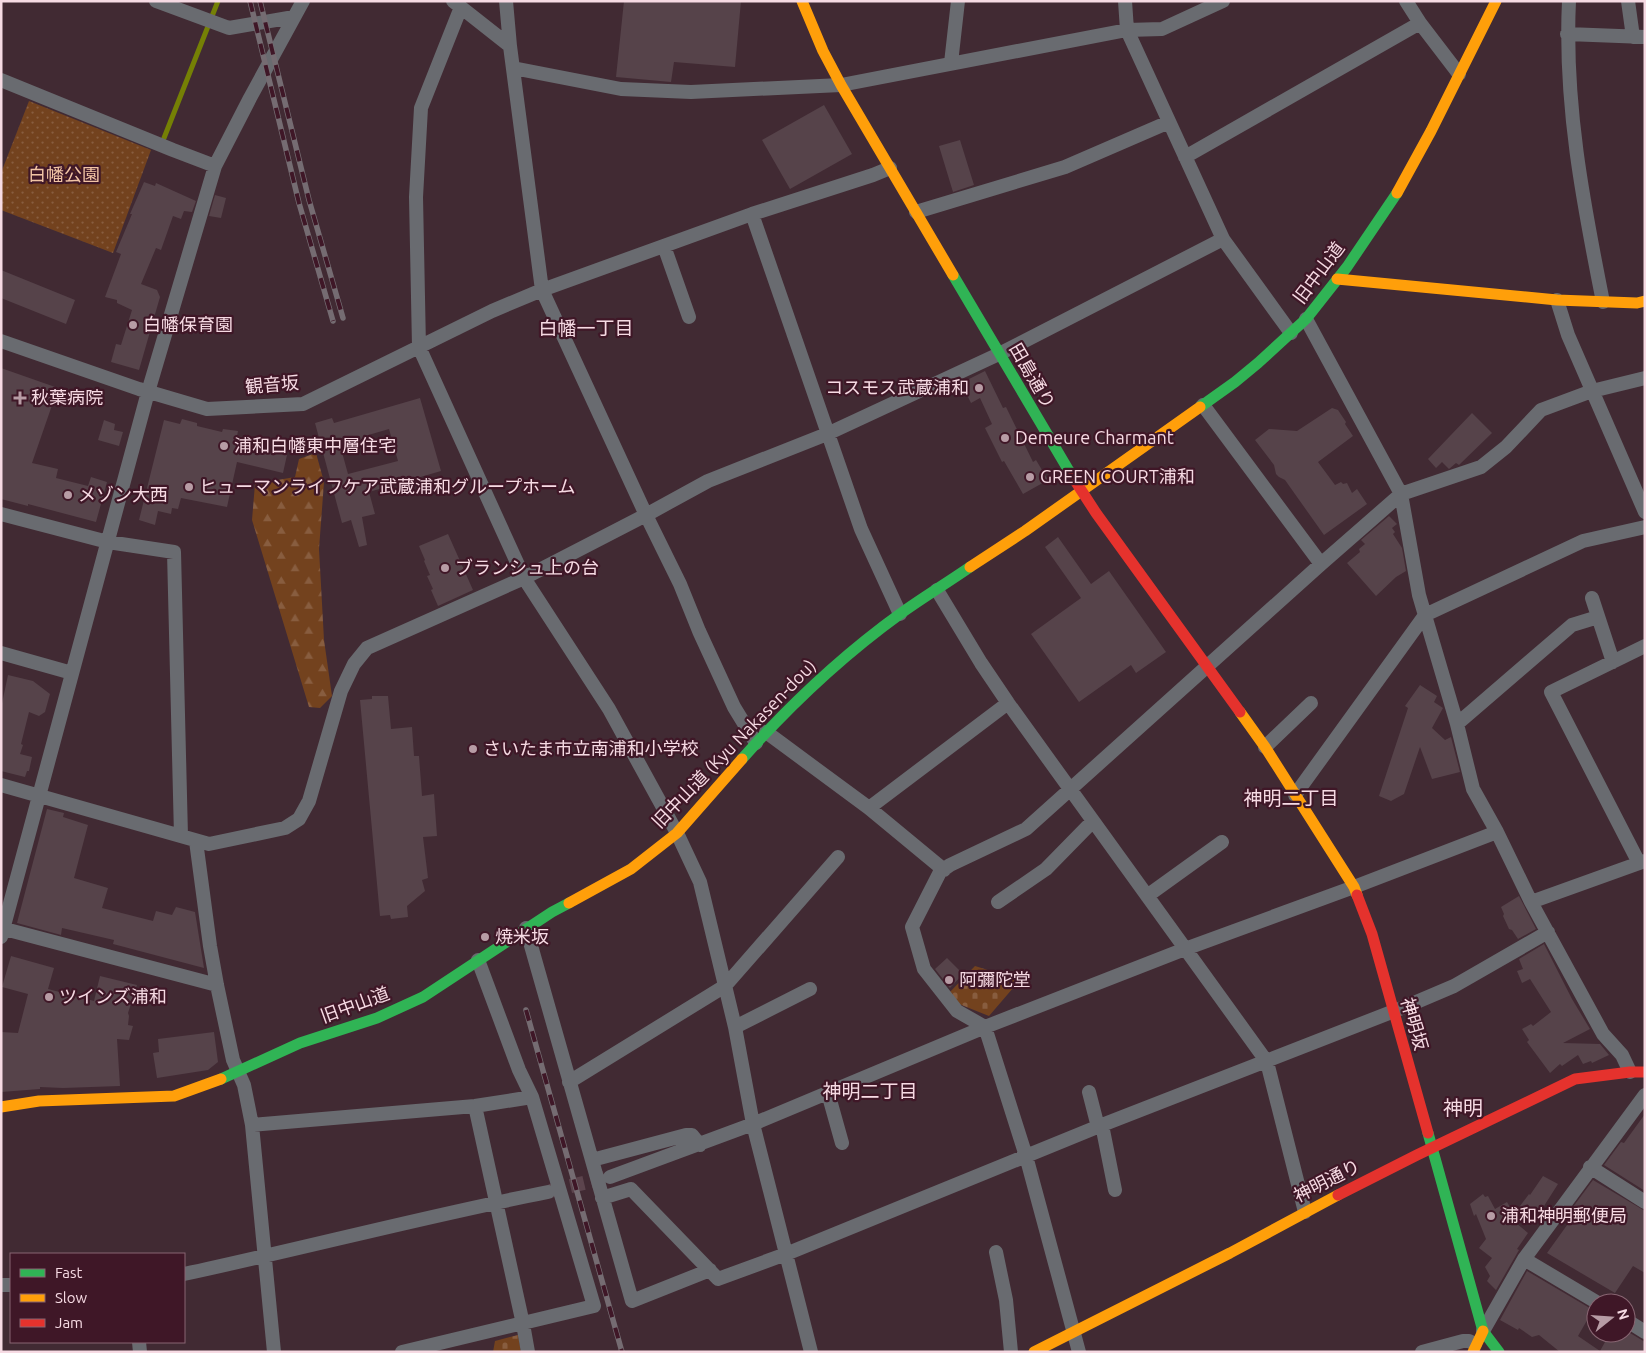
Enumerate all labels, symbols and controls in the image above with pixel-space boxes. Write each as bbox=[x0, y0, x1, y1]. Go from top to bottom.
park label: 白幡公園 bbox=[28, 164, 100, 184]
street label: 旧中山道 bbox=[1289, 238, 1348, 307]
place label: 白幡保育園 bbox=[143, 314, 233, 334]
district label: 白幡一丁目 bbox=[538, 317, 634, 339]
marker: 白幡保育園 bbox=[127, 319, 139, 331]
street label: 田島通り bbox=[1006, 339, 1060, 412]
street label: 観音坂 bbox=[244, 372, 300, 396]
place label: コスモス武蔵浦和 bbox=[825, 377, 969, 397]
marker: コスモス武蔵浦和 bbox=[973, 382, 985, 394]
place label: 秋葉病院 bbox=[31, 387, 103, 407]
marker: 秋葉病院 bbox=[13, 391, 27, 405]
place label: Demeure Charmant bbox=[1015, 427, 1174, 447]
marker: Demeure Charmant bbox=[999, 432, 1011, 444]
place label: 浦和白幡東中層住宅 bbox=[234, 435, 396, 455]
marker: 浦和白幡東中層住宅 bbox=[218, 440, 230, 452]
place label: GREEN COURT浦和 bbox=[1040, 466, 1195, 486]
marker: GREEN COURT浦和 bbox=[1024, 471, 1036, 483]
place label: ヒューマンライフケア武蔵浦和グループホーム bbox=[199, 476, 575, 496]
marker: ヒューマンライフケア武蔵浦和グループホーム bbox=[183, 481, 195, 493]
place label: メゾン大西 bbox=[78, 484, 168, 504]
marker: メゾン大西 bbox=[62, 489, 74, 501]
place label: ブランシュ上の台 bbox=[455, 557, 599, 577]
marker: ブランシュ上の台 bbox=[439, 562, 451, 574]
street label: 旧中山道 (Kyu Nakasen-dou) bbox=[647, 655, 820, 832]
place label: さいたま市立南浦和小学校 bbox=[483, 738, 698, 758]
marker: さいたま市立南浦和小学校 bbox=[467, 743, 479, 755]
district label: 神明二丁目 bbox=[1243, 787, 1339, 809]
place label: 焼米坂 bbox=[495, 926, 549, 946]
marker: 焼米坂 bbox=[479, 931, 491, 943]
place label: 阿彌陀堂 bbox=[959, 969, 1031, 989]
marker: 阿彌陀堂 bbox=[943, 974, 955, 986]
street label: 旧中山道 bbox=[317, 982, 392, 1026]
place label: ツインズ浦和 bbox=[59, 986, 167, 1006]
marker: ツインズ浦和 bbox=[43, 991, 55, 1003]
street label: 神明坂 bbox=[1398, 995, 1432, 1052]
district label: 神明二丁目 bbox=[822, 1080, 918, 1102]
district label: 神明 bbox=[1443, 1096, 1483, 1119]
street label: 神明通り bbox=[1290, 1155, 1363, 1205]
place label: 浦和神明郵便局 bbox=[1501, 1205, 1627, 1225]
marker: 浦和神明郵便局 bbox=[1485, 1210, 1497, 1222]
legend bbox=[10, 1253, 185, 1343]
text: Fast bbox=[55, 1264, 83, 1281]
text: Slow bbox=[55, 1289, 88, 1306]
north arrow bbox=[1586, 1293, 1636, 1343]
text: N bbox=[1614, 1307, 1633, 1322]
text: Jam bbox=[55, 1314, 83, 1331]

